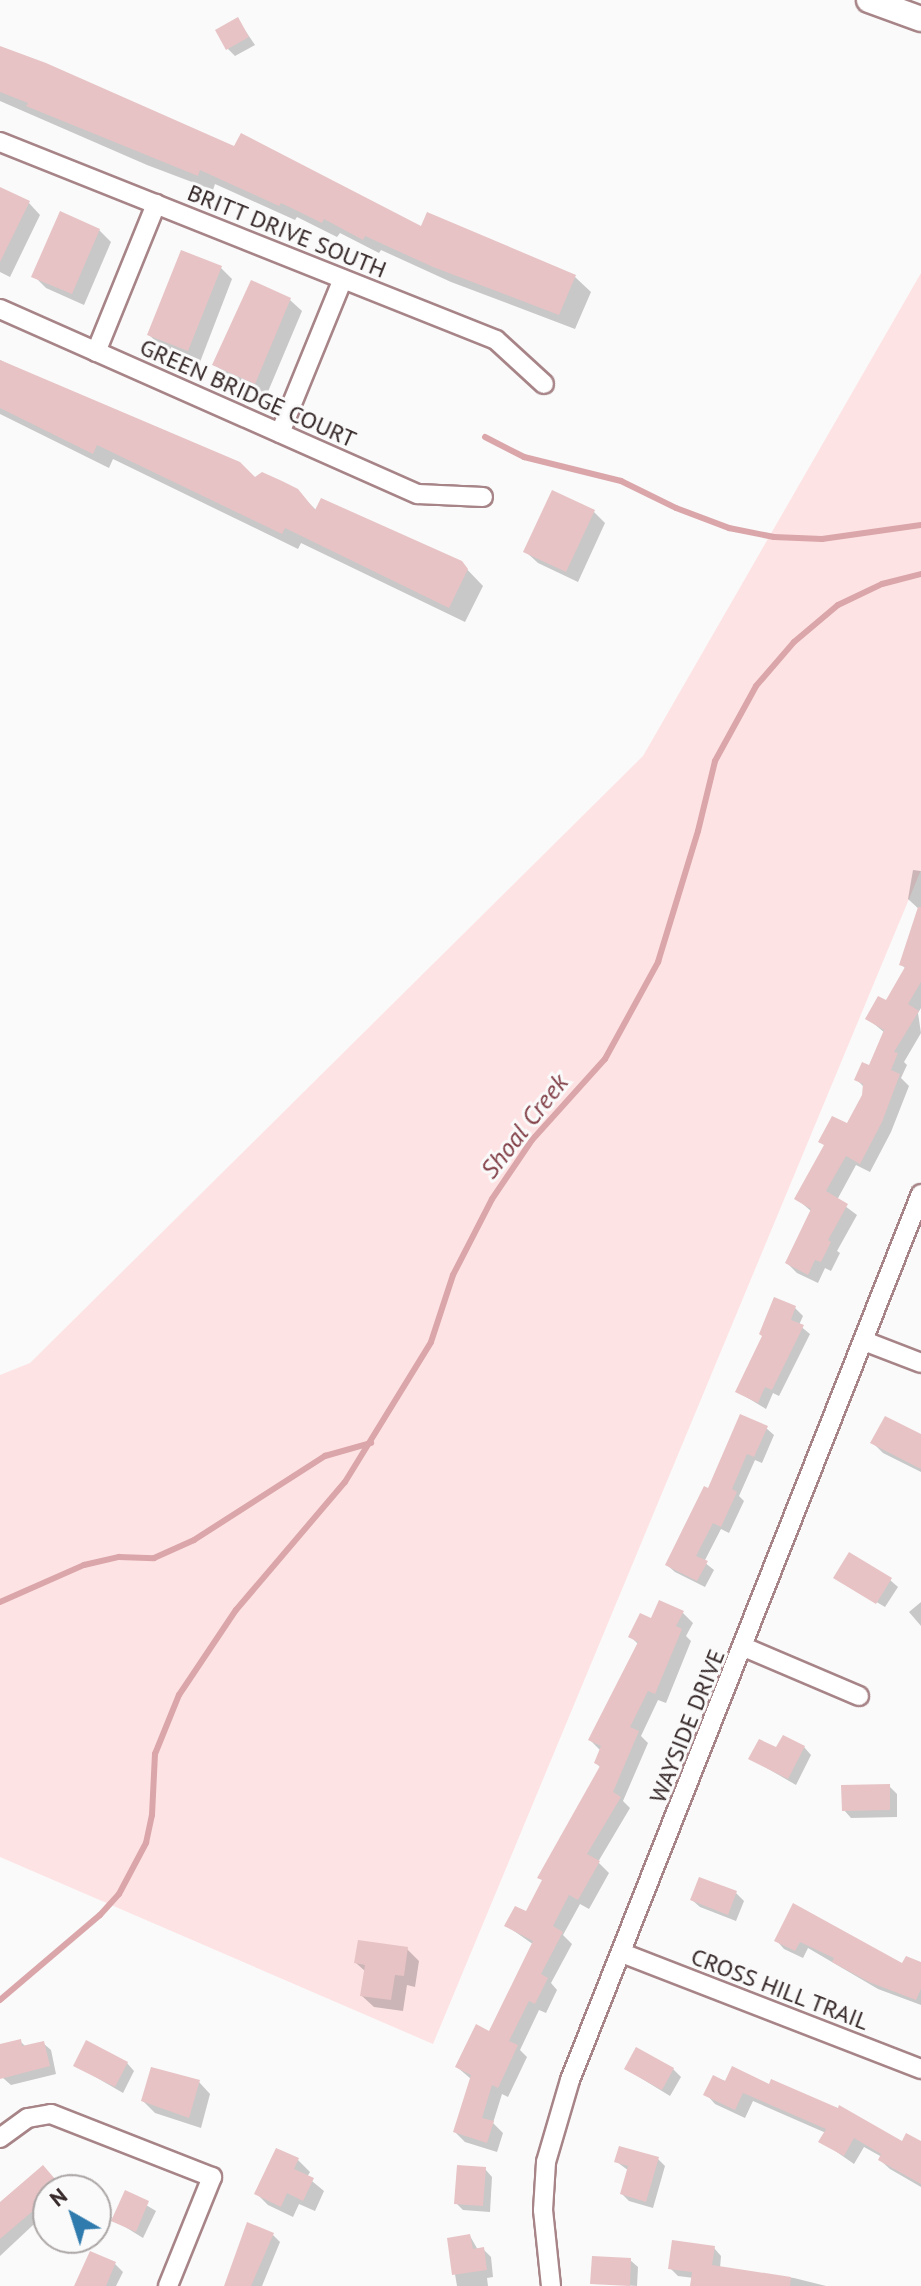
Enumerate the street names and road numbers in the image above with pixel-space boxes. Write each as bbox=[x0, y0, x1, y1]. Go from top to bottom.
street label: BRITT DRIVE SOUTH bbox=[183, 178, 391, 284]
street label: GREEN BRIDGE COURT bbox=[135, 332, 361, 454]
street label: WAYSIDE DRIVE bbox=[643, 1645, 731, 1807]
street label: CROSS HILL TRAIL bbox=[686, 1942, 874, 2036]

